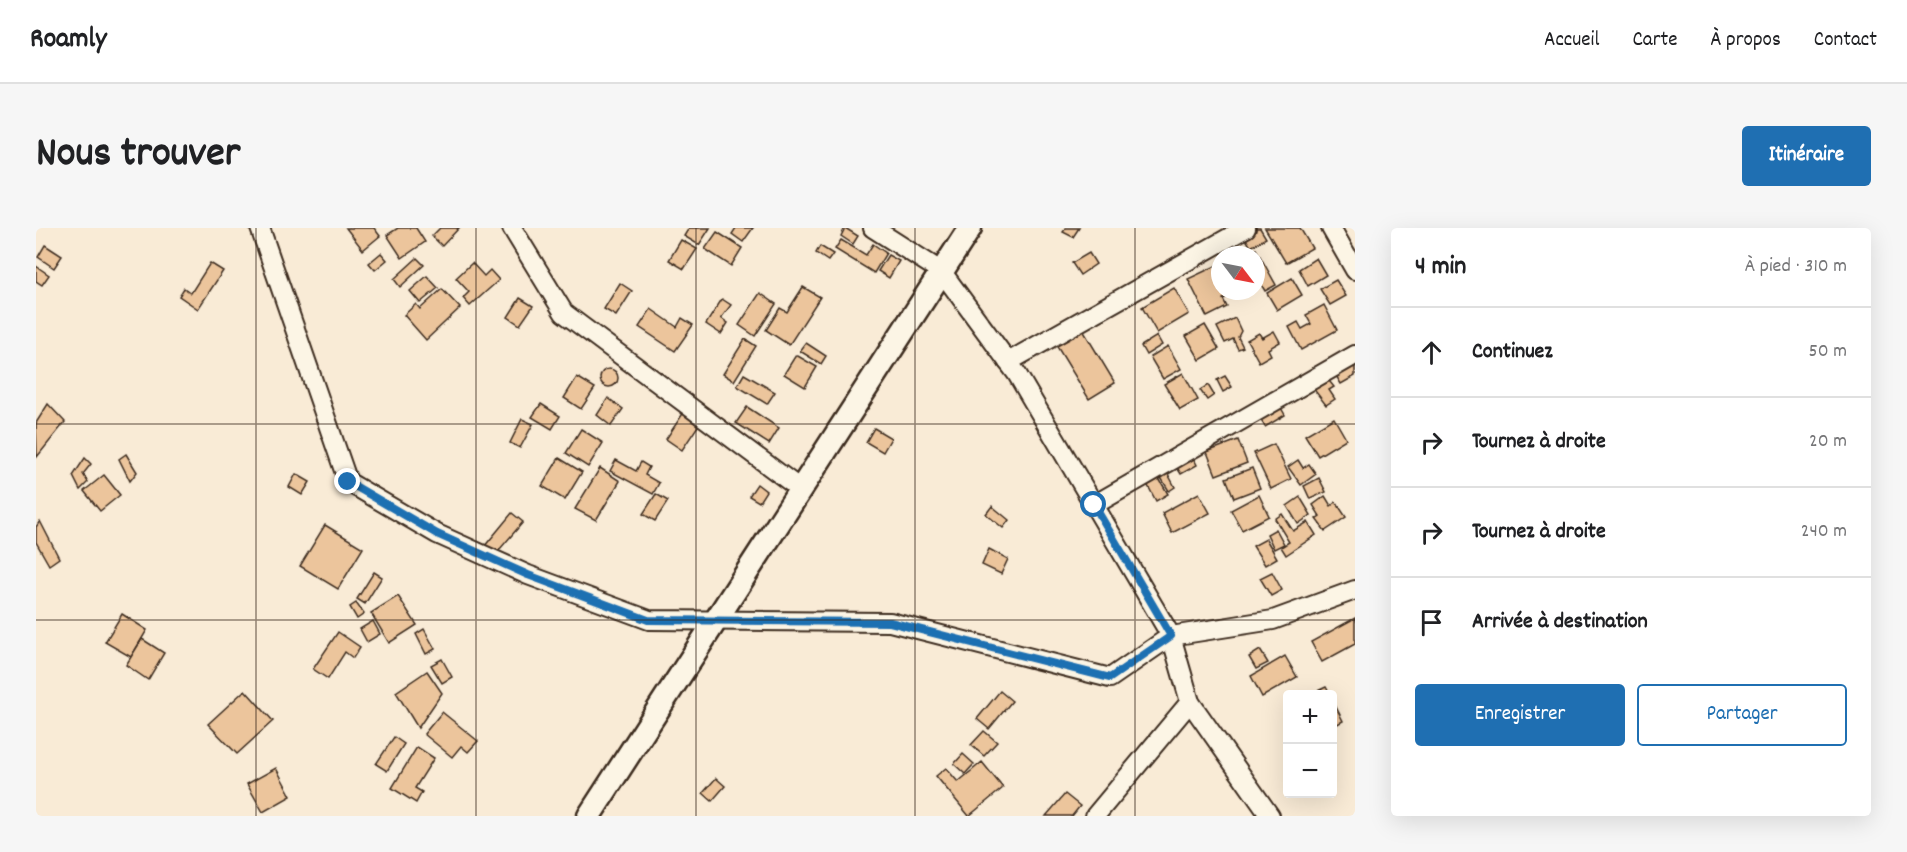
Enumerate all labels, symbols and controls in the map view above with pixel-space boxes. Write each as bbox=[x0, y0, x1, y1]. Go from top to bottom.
text: Roamly bbox=[30, 21, 106, 61]
text: Accueil bbox=[1544, 26, 1599, 56]
text: Carte bbox=[1632, 26, 1677, 56]
text: À propos bbox=[1710, 26, 1781, 56]
text: Contact bbox=[1814, 26, 1877, 56]
text: Nous trouver bbox=[36, 126, 240, 186]
button: Itinéraire bbox=[1742, 126, 1871, 186]
north arrow bbox=[1211, 246, 1265, 300]
text: 4 min bbox=[1415, 249, 1466, 286]
text: À pied · 310 m bbox=[1745, 253, 1847, 281]
icon: ahead bbox=[1415, 336, 1448, 369]
text: Continuez bbox=[1472, 337, 1553, 368]
text: 50 m bbox=[1809, 338, 1847, 366]
icon: right bbox=[1415, 426, 1448, 459]
text: Tournez à droite bbox=[1472, 427, 1606, 458]
text: 20 m bbox=[1809, 428, 1847, 456]
route end bbox=[334, 468, 360, 494]
route start bbox=[1080, 491, 1106, 517]
icon: right bbox=[1415, 516, 1448, 549]
text: Tournez à droite bbox=[1472, 517, 1606, 548]
text: 240 m bbox=[1801, 518, 1847, 546]
icon: arrive bbox=[1415, 606, 1448, 639]
text: Arrivée à destination bbox=[1472, 607, 1648, 638]
button: Enregistrer bbox=[1415, 684, 1625, 746]
button: Partager bbox=[1637, 684, 1847, 746]
map controls bbox=[1283, 690, 1337, 798]
button: + bbox=[1283, 690, 1337, 744]
button: − bbox=[1283, 744, 1337, 798]

